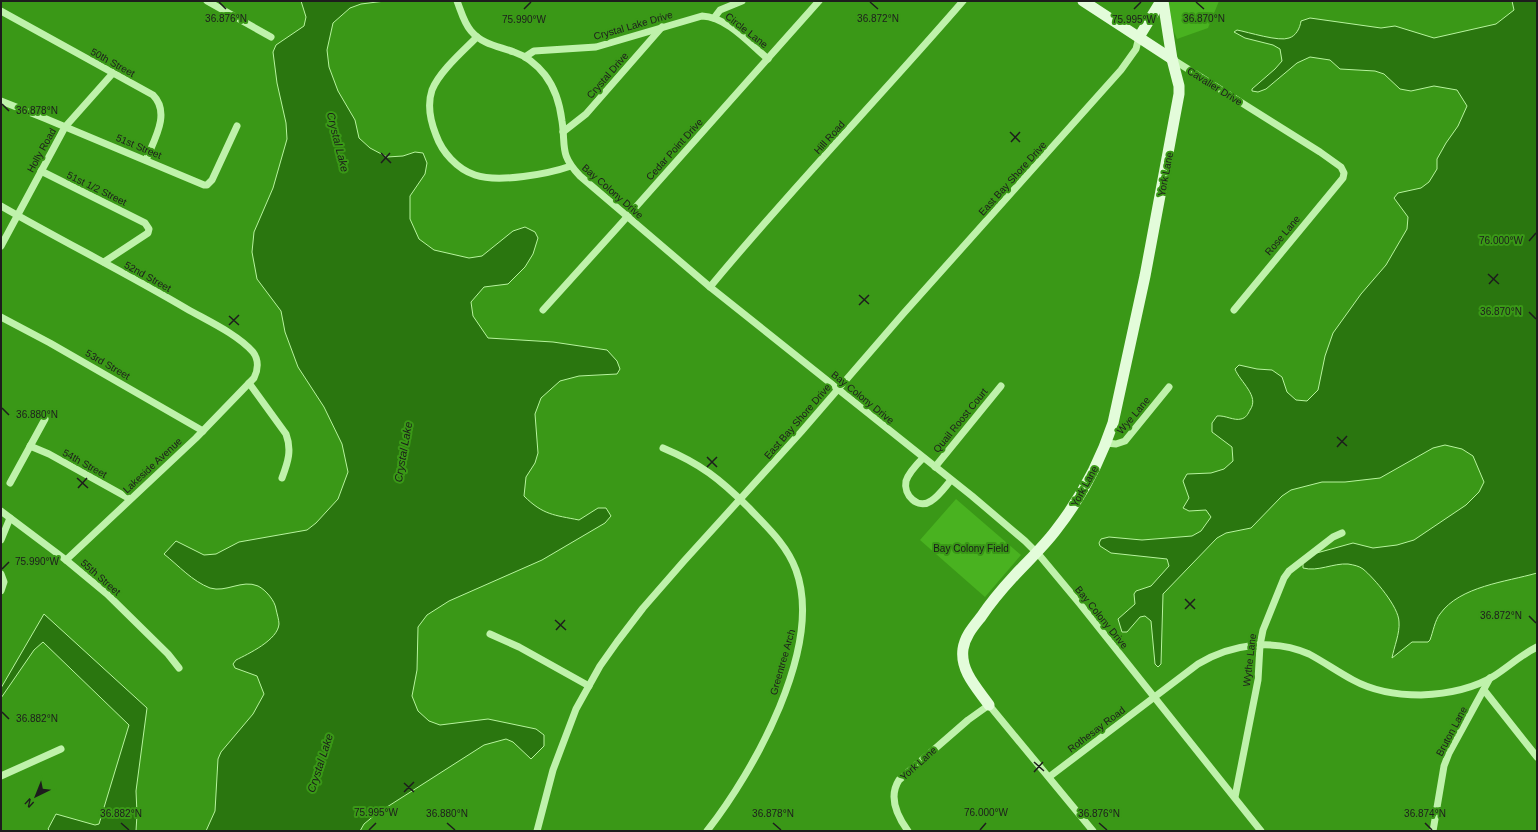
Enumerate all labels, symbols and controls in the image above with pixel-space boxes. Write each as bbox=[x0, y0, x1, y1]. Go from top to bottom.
street label: Crystal Lake Drive bbox=[592, 9, 674, 42]
street label: Circle Lane bbox=[723, 10, 770, 51]
text: 36.876°N bbox=[205, 13, 247, 24]
text: 36.872°N bbox=[857, 13, 899, 24]
text: 36.870°N bbox=[1183, 13, 1225, 24]
text: 75.990°W bbox=[502, 14, 547, 25]
text: 75.995°W bbox=[1112, 14, 1157, 25]
street label: 50th Street bbox=[89, 46, 137, 79]
street label: Crystal Drive bbox=[584, 50, 631, 101]
street label: Cavalier Drive bbox=[1185, 65, 1245, 108]
text: 36.878°N bbox=[16, 105, 58, 116]
water label: Crystal Lake bbox=[325, 111, 351, 173]
street label: Cedar Point Drive bbox=[644, 116, 705, 182]
street label: Hill Road bbox=[812, 119, 847, 156]
street label: Holly Road bbox=[25, 126, 58, 174]
street label: 51st Street bbox=[114, 132, 163, 161]
street label: East Bay Shore Drive bbox=[976, 139, 1049, 218]
street label: York Lane bbox=[1156, 151, 1175, 197]
street label: Bay Colony Drive bbox=[580, 162, 646, 221]
street label: 51st 1/2 Street bbox=[65, 169, 129, 208]
street label: Rose Lane bbox=[1263, 213, 1302, 257]
text: 76.000°W bbox=[1479, 235, 1524, 246]
street label: 52nd Street bbox=[122, 259, 173, 294]
text: 36.870°N bbox=[1480, 306, 1522, 317]
street label: 53rd Street bbox=[84, 347, 132, 382]
street label: Bay Colony Drive bbox=[829, 369, 896, 426]
street label: East Bay Shore Drive bbox=[762, 381, 833, 461]
street label: Quail Roost Court bbox=[931, 386, 990, 455]
street label: Wye Lane bbox=[1115, 394, 1152, 436]
text: 36.880°N bbox=[16, 409, 58, 420]
water label: Crystal Lake bbox=[392, 421, 414, 483]
street label: Lakeside Avenue bbox=[121, 435, 184, 495]
street label: 54th Street bbox=[61, 447, 109, 480]
street label: York Lane bbox=[1069, 464, 1100, 508]
park label: Bay Colony Field bbox=[933, 543, 1009, 554]
text: 75.990°W bbox=[15, 556, 60, 567]
street label: 55th Street bbox=[79, 557, 123, 598]
street label: Bay Colony Drive bbox=[1073, 584, 1130, 651]
text: 36.872°N bbox=[1480, 610, 1522, 621]
street label: Greentree Arch bbox=[768, 628, 797, 696]
street label: Wythe Lane bbox=[1241, 633, 1258, 687]
street label: Rothesay Road bbox=[1065, 704, 1127, 755]
street label: Bruton Lane bbox=[1434, 704, 1469, 758]
text: 36.882°N bbox=[16, 713, 58, 724]
water label: Crystal Lake bbox=[305, 732, 335, 794]
street label: York Lane bbox=[898, 744, 939, 782]
north arrow bbox=[16, 776, 56, 816]
text: N bbox=[22, 796, 36, 810]
text: 75.995°W bbox=[354, 807, 399, 818]
text: 76.000°W bbox=[964, 807, 1009, 818]
text: 36.882°N bbox=[100, 808, 142, 819]
text: 36.880°N bbox=[426, 808, 468, 819]
text: 36.878°N bbox=[752, 808, 794, 819]
text: 36.876°N bbox=[1078, 808, 1120, 819]
text: 36.874°N bbox=[1404, 808, 1446, 819]

